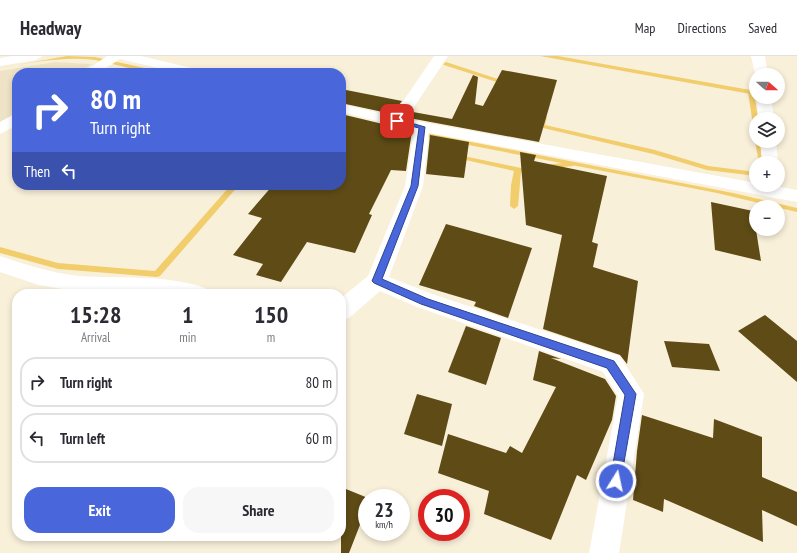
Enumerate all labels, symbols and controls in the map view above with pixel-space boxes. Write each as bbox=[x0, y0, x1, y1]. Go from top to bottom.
text: Headway bbox=[20, 16, 81, 40]
text: Map bbox=[635, 19, 655, 37]
text: Directions bbox=[677, 19, 726, 37]
text: Saved bbox=[748, 19, 777, 37]
north arrow bbox=[749, 68, 785, 104]
map controls bbox=[749, 68, 785, 236]
text: 80 m bbox=[90, 80, 141, 117]
icon: right bbox=[24, 84, 76, 136]
pin bbox=[380, 104, 414, 138]
icon: arrive bbox=[386, 110, 408, 132]
button: layers bbox=[749, 112, 785, 148]
text: Turn right bbox=[90, 116, 150, 139]
button: + bbox=[749, 156, 785, 192]
icon: left bbox=[58, 160, 80, 182]
text: Then bbox=[24, 162, 50, 181]
button: − bbox=[749, 200, 785, 236]
text: 15:28 bbox=[70, 299, 122, 330]
text: 1 bbox=[182, 299, 193, 330]
text: 150 bbox=[254, 299, 288, 330]
text: Arrival bbox=[81, 329, 110, 346]
text: min bbox=[179, 329, 196, 346]
text: m bbox=[267, 329, 275, 346]
icon: right bbox=[26, 371, 48, 393]
text: Turn right bbox=[60, 373, 112, 392]
text: 80 m bbox=[306, 373, 332, 392]
icon: left bbox=[26, 427, 48, 449]
text: Turn left bbox=[60, 429, 105, 448]
text: 60 m bbox=[306, 429, 332, 448]
position arrow bbox=[595, 460, 637, 502]
button: Exit bbox=[24, 487, 175, 533]
button: Share bbox=[183, 487, 334, 533]
speed limit sign: 30 bbox=[418, 489, 470, 541]
text: 23 bbox=[374, 497, 394, 523]
text: km/h bbox=[375, 518, 393, 531]

